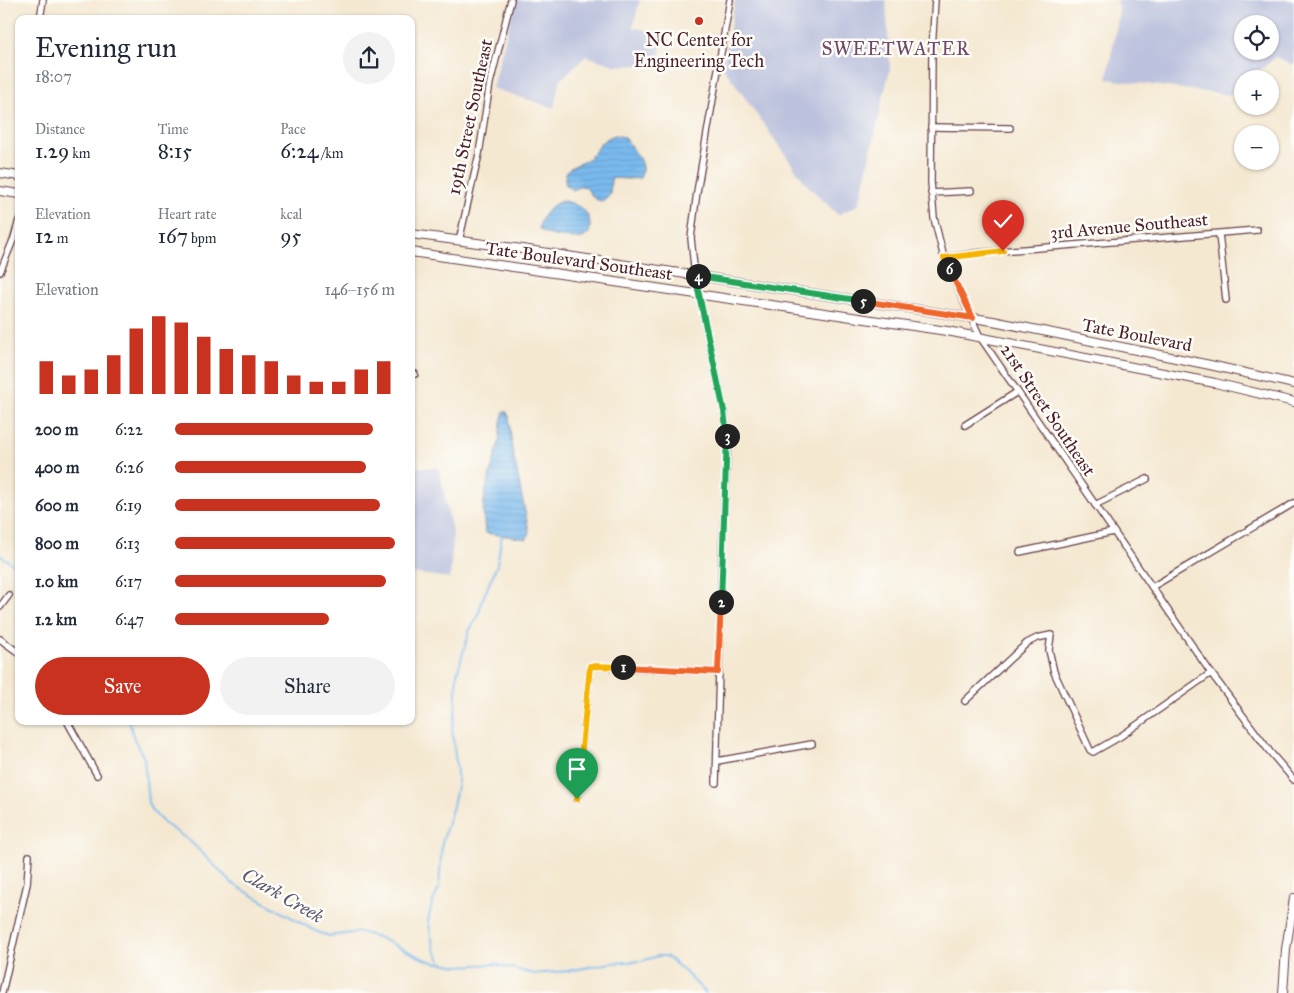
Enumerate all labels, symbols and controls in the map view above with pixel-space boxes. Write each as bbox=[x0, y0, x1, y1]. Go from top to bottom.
marker: NC Center for Engineering Tech bbox=[693, 15, 705, 27]
map controls bbox=[1234, 15, 1279, 170]
button: locate bbox=[1234, 15, 1279, 60]
place label: NC Center for Engineering Tech bbox=[634, 29, 764, 73]
text: Evening run bbox=[35, 30, 177, 65]
button: share bbox=[343, 32, 395, 84]
street label: 19th Street Southeast bbox=[443, 36, 497, 197]
district label: SWEETWATER bbox=[822, 37, 970, 60]
text: 18:07 bbox=[35, 67, 72, 86]
button: + bbox=[1234, 70, 1279, 115]
text: Distance bbox=[35, 121, 85, 138]
text: Time bbox=[158, 121, 189, 138]
text: Pace bbox=[280, 121, 306, 138]
button: − bbox=[1234, 125, 1279, 170]
text: 1.29 bbox=[35, 138, 69, 164]
text: 8:15 bbox=[158, 138, 192, 164]
text: 6:24 bbox=[280, 138, 318, 164]
text: km bbox=[69, 145, 91, 162]
text: /km bbox=[318, 145, 344, 162]
pin bbox=[982, 200, 1024, 251]
text: Elevation bbox=[35, 206, 91, 223]
text: Heart rate bbox=[158, 206, 217, 223]
text: kcal bbox=[280, 206, 302, 223]
icon: check bbox=[989, 207, 1017, 235]
street label: 3rd Avenue Southeast bbox=[1049, 208, 1209, 244]
text: 12 bbox=[35, 223, 54, 249]
text: 167 bbox=[158, 223, 188, 249]
text: 95 bbox=[280, 223, 301, 249]
text: m bbox=[54, 230, 68, 247]
text: bpm bbox=[188, 230, 216, 247]
street label: Tate Boulevard Southeast bbox=[484, 237, 675, 285]
pin: 6 bbox=[936, 256, 962, 282]
text: 6 bbox=[946, 261, 953, 278]
pin: 4 bbox=[686, 264, 710, 288]
text: 4 bbox=[695, 268, 702, 285]
text: Elevation bbox=[35, 280, 99, 299]
text: 146–156 m bbox=[324, 280, 395, 299]
pin: 5 bbox=[850, 288, 876, 314]
text: 5 bbox=[860, 293, 867, 310]
street label: Tate Boulevard bbox=[1080, 314, 1194, 356]
street label: 21st Street Southeast bbox=[996, 340, 1101, 481]
text: 200 m bbox=[35, 420, 78, 439]
text: 6:22 bbox=[115, 420, 143, 439]
pin: 3 bbox=[714, 424, 740, 448]
text: 3 bbox=[725, 428, 730, 445]
text: 400 m bbox=[35, 458, 79, 477]
text: 6:26 bbox=[115, 458, 143, 477]
text: 600 m bbox=[35, 496, 79, 515]
text: 6:19 bbox=[115, 496, 142, 515]
text: 800 m bbox=[35, 534, 79, 553]
text: 6:13 bbox=[115, 534, 140, 553]
text: 1.0 km bbox=[35, 572, 78, 591]
text: 6:17 bbox=[115, 572, 142, 591]
pin: 2 bbox=[708, 590, 734, 614]
text: 2 bbox=[718, 594, 725, 611]
text: 1.2 km bbox=[35, 610, 77, 629]
text: 6:47 bbox=[115, 610, 144, 629]
pin: 1 bbox=[610, 654, 636, 680]
button: Save bbox=[35, 657, 210, 715]
button: Share bbox=[220, 657, 395, 715]
text: 1 bbox=[621, 659, 626, 676]
pin bbox=[556, 748, 598, 799]
icon: arrive bbox=[563, 755, 591, 783]
water label: Clark Creek bbox=[238, 863, 328, 928]

